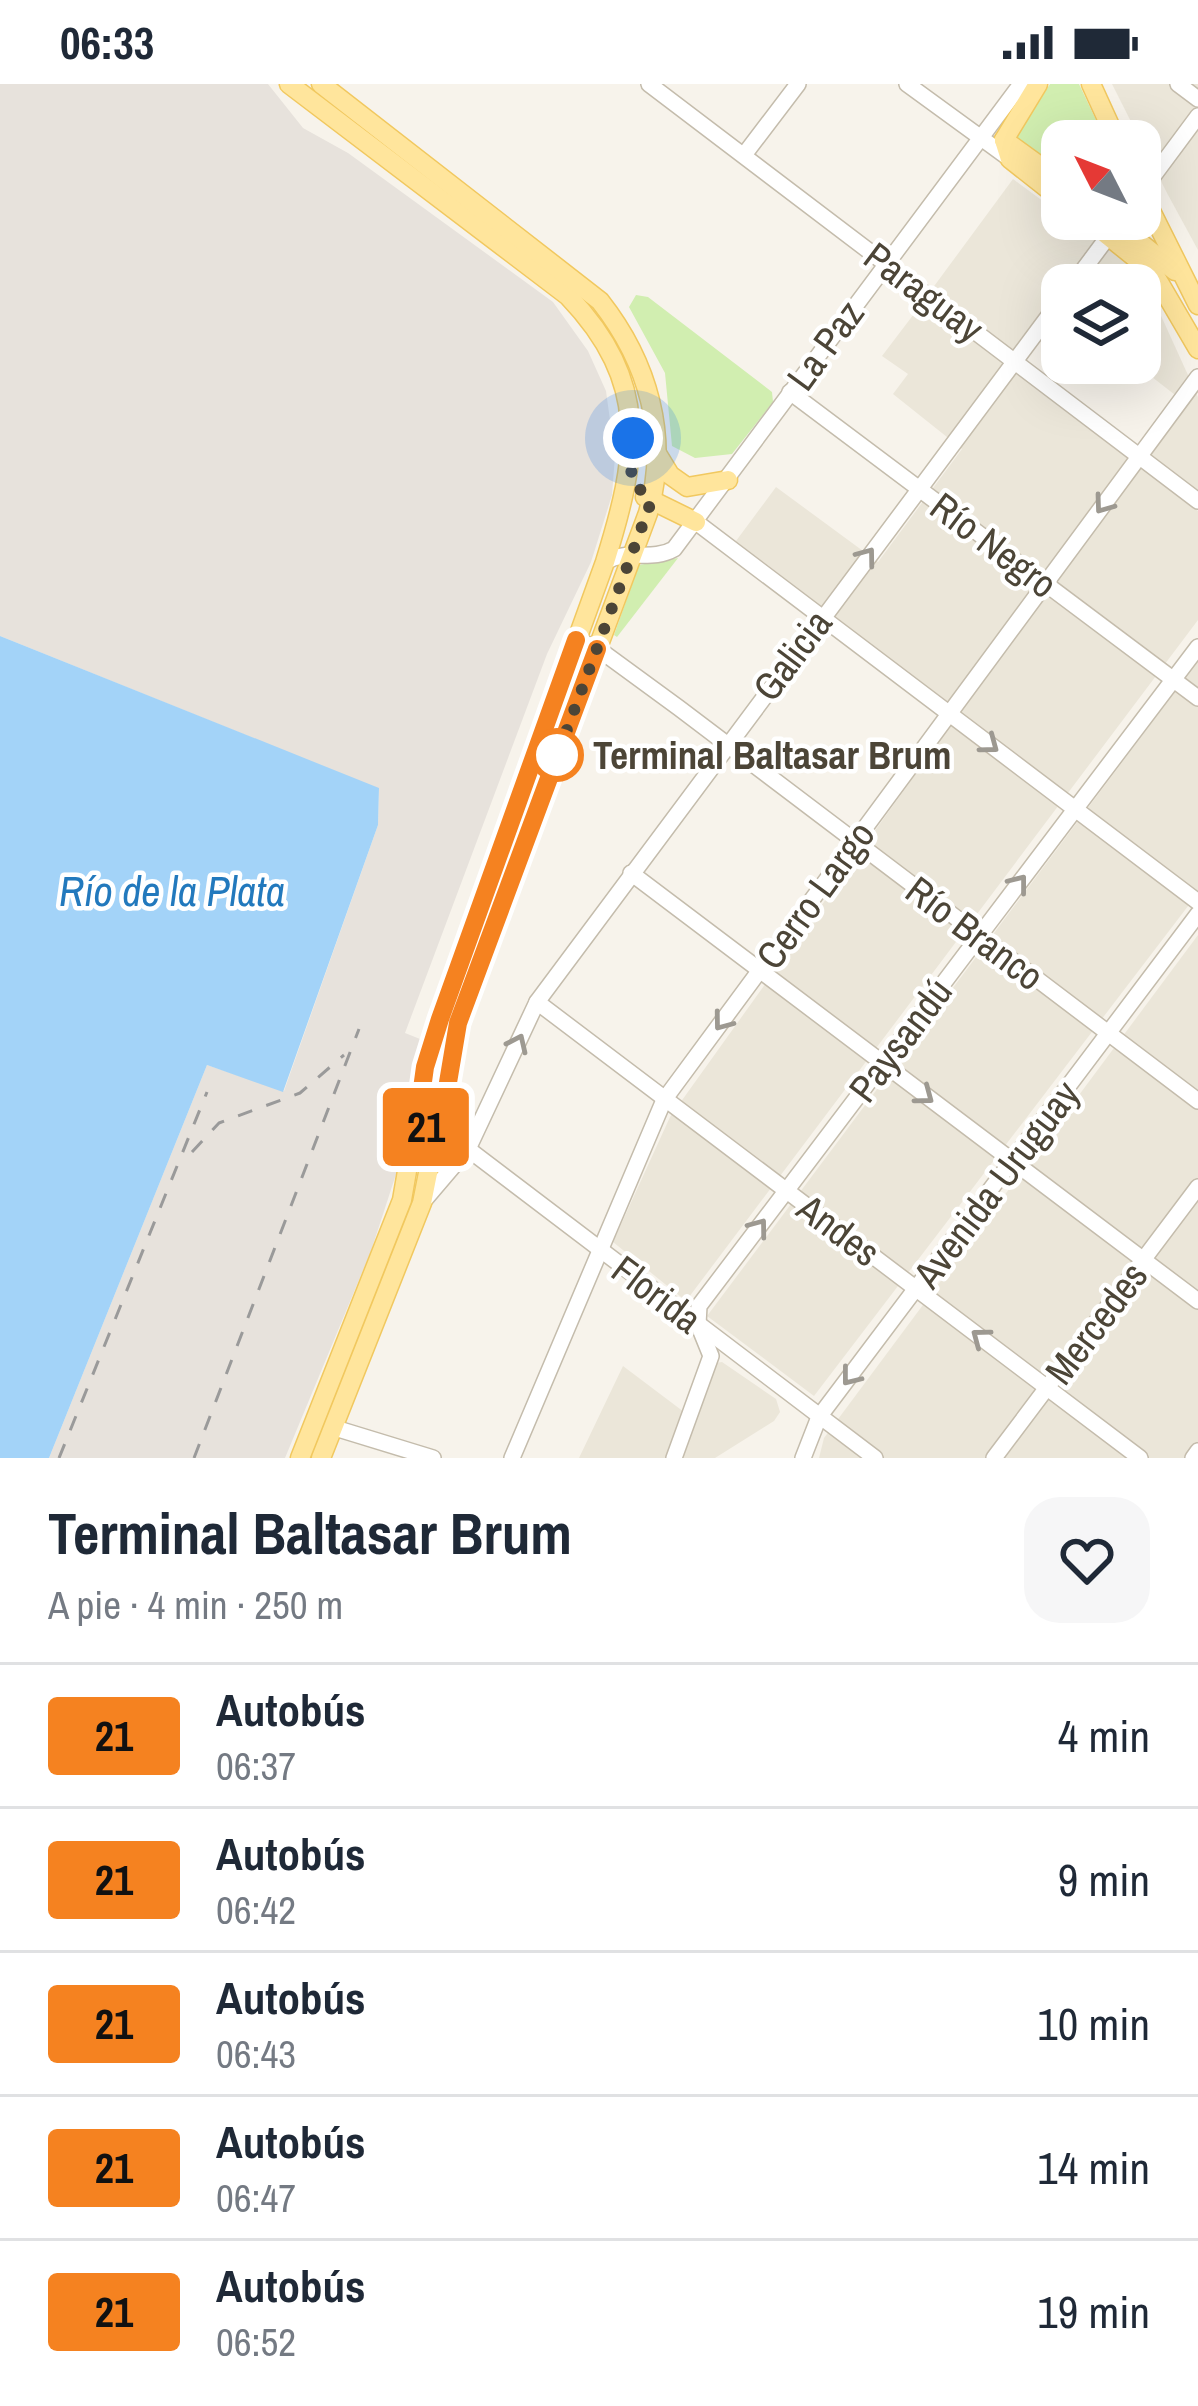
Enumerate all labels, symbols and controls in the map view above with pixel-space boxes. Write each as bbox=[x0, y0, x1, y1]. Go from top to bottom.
text: 06:33 bbox=[60, 12, 154, 73]
north arrow bbox=[1041, 120, 1161, 240]
map controls bbox=[1041, 120, 1161, 384]
street label: Paraguay bbox=[854, 230, 994, 354]
button: layers bbox=[1041, 264, 1161, 384]
street label: La Paz bbox=[775, 289, 875, 401]
your location bbox=[603, 408, 663, 468]
street label: Río Negro bbox=[920, 480, 1068, 610]
one-way arrow bbox=[1096, 492, 1118, 513]
one-way arrow bbox=[853, 548, 875, 569]
street label: Galicia bbox=[741, 599, 843, 711]
place label: Terminal Baltasar Brum bbox=[593, 729, 951, 781]
marker: Terminal Baltasar Brum bbox=[532, 730, 582, 780]
one-way arrow bbox=[977, 730, 999, 752]
street label: Cerro Largo bbox=[744, 811, 886, 979]
water label: Río de la Plata bbox=[59, 863, 285, 919]
street label: Río Branco bbox=[895, 864, 1055, 1002]
one-way arrow bbox=[1005, 874, 1027, 896]
street label: Paysandú bbox=[836, 968, 964, 1112]
one-way arrow bbox=[715, 1009, 737, 1030]
one-way arrow bbox=[504, 1034, 527, 1055]
street label: Avenida Uruguay bbox=[900, 1070, 1091, 1299]
one-way arrow bbox=[911, 1082, 933, 1104]
line badge: 21 bbox=[372, 1088, 480, 1166]
text: 21 bbox=[407, 1099, 445, 1155]
street label: Andes bbox=[786, 1181, 891, 1278]
one-way arrow bbox=[744, 1219, 766, 1240]
street label: Florida bbox=[602, 1243, 713, 1345]
street label: Mercedes bbox=[1033, 1251, 1159, 1395]
one-way arrow bbox=[972, 1330, 994, 1351]
one-way arrow bbox=[842, 1363, 864, 1385]
text: Terminal Baltasar Brum bbox=[48, 1495, 572, 1572]
button: heart bbox=[1024, 1497, 1150, 1623]
text: A pie · 4 min · 250 m bbox=[48, 1579, 343, 1631]
text: Autobús bbox=[216, 1679, 366, 1740]
text: 4 min bbox=[1058, 1705, 1150, 1766]
text: 21 bbox=[95, 1708, 133, 1764]
text: 06:37 bbox=[216, 1740, 296, 1792]
text: Autobús bbox=[216, 1823, 366, 1884]
text: 9 min bbox=[1058, 1849, 1150, 1910]
text: 21 bbox=[95, 1852, 133, 1908]
text: 06:42 bbox=[216, 1884, 296, 1936]
text: Autobús bbox=[216, 1967, 366, 2028]
text: 10 min bbox=[1037, 1993, 1150, 2054]
text: 21 bbox=[95, 1996, 133, 2052]
text: 06:43 bbox=[216, 2028, 296, 2080]
text: Autobús bbox=[216, 2111, 366, 2172]
text: 14 min bbox=[1037, 2137, 1150, 2198]
text: 21 bbox=[95, 2140, 133, 2196]
text: 06:47 bbox=[216, 2172, 296, 2224]
text: Autobús bbox=[216, 2255, 366, 2316]
text: 19 min bbox=[1037, 2281, 1150, 2342]
text: 21 bbox=[95, 2284, 133, 2340]
text: 06:52 bbox=[216, 2316, 296, 2368]

